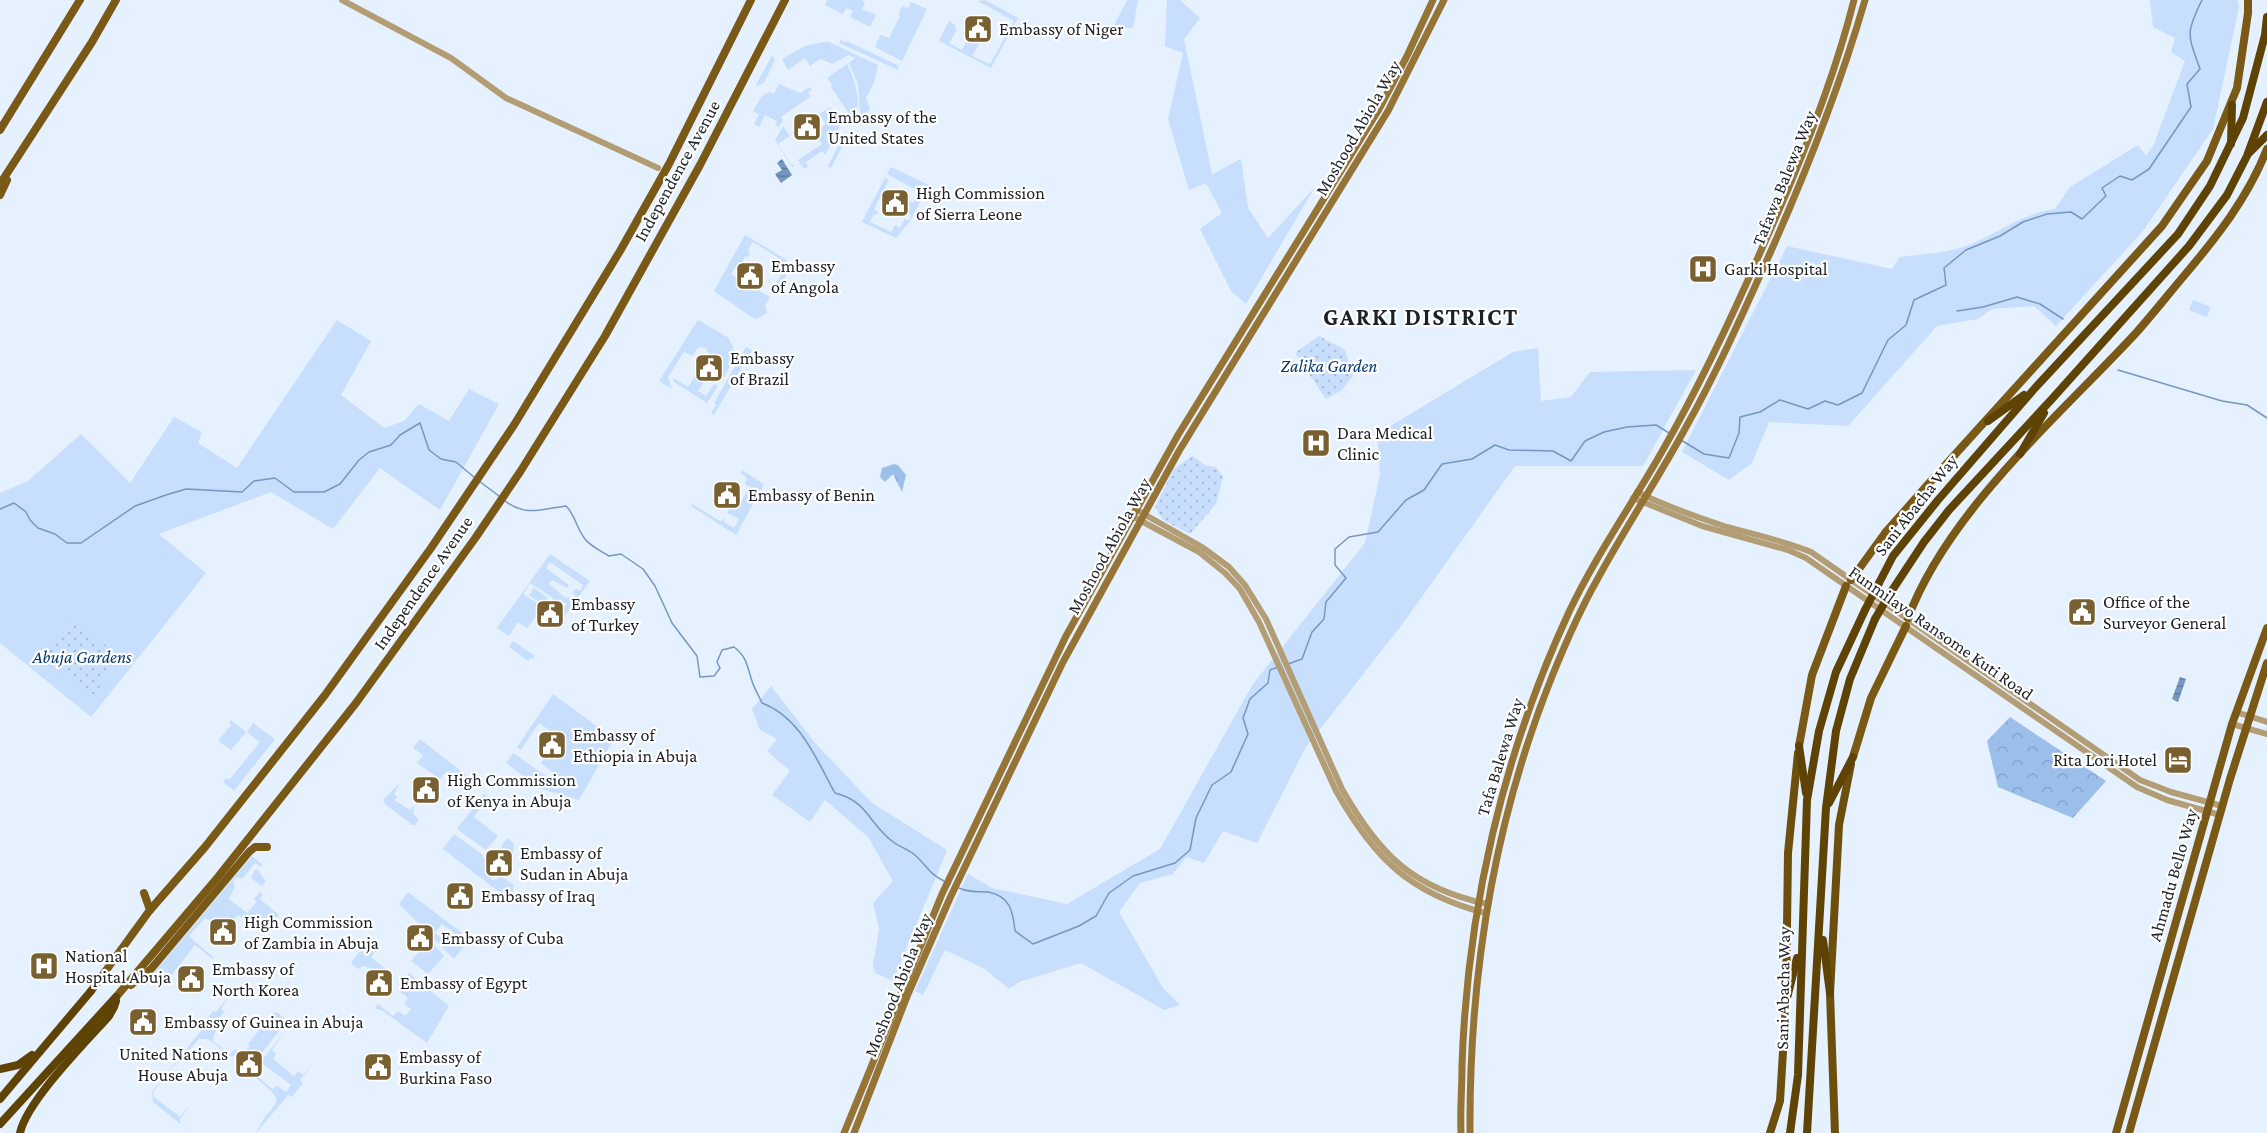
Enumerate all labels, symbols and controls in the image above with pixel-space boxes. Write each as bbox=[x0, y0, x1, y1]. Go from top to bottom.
public building icon: Embassy of Niger bbox=[962, 13, 994, 45]
place label: Embassy of Niger bbox=[999, 19, 1124, 39]
street label: Moshood Abiola Way bbox=[1311, 56, 1405, 199]
street label: Independence Avenue bbox=[630, 97, 724, 245]
place label: Embassy of the United States bbox=[828, 107, 937, 148]
street label: Tafawa Balewa Way bbox=[1748, 107, 1820, 248]
public building icon: Embassy of the United States bbox=[791, 111, 823, 143]
place label: High Commission of Sierra Leone bbox=[916, 183, 1045, 224]
public building icon: High Commission of Sierra Leone bbox=[879, 187, 911, 219]
hospital icon: Garki Hospital bbox=[1687, 253, 1719, 285]
place label: Embassy of Angola bbox=[771, 256, 839, 297]
place label: Garki Hospital bbox=[1724, 259, 1828, 279]
public building icon: Embassy of Angola bbox=[734, 260, 766, 292]
district label: GARKI DISTRICT bbox=[1323, 303, 1519, 330]
place label: Embassy of Brazil bbox=[730, 348, 795, 389]
public building icon: Embassy of Brazil bbox=[693, 352, 725, 384]
park label: Zalika Garden bbox=[1281, 356, 1377, 376]
place label: Dara Medical Clinic bbox=[1337, 423, 1433, 464]
hospital icon: Dara Medical Clinic bbox=[1300, 427, 1332, 459]
street label: Sani Abacha Way bbox=[1870, 450, 1962, 560]
street label: Moshood Abiola Way bbox=[1063, 474, 1155, 618]
public building icon: Embassy of Benin bbox=[711, 479, 743, 511]
place label: Embassy of Benin bbox=[748, 485, 875, 505]
street label: Independence Avenue bbox=[369, 512, 477, 654]
street label: Funmilayo Ransome Kuti Road bbox=[1845, 562, 2037, 705]
place label: Office of the Surveyor General bbox=[2103, 592, 2227, 633]
place label: Embassy of Turkey bbox=[571, 594, 640, 635]
public building icon: Office of the Surveyor General bbox=[2066, 596, 2098, 628]
public building icon: Embassy of Turkey bbox=[534, 598, 566, 630]
park label: Abuja Gardens bbox=[31, 647, 132, 668]
street label: Tafa Balewa Way bbox=[1473, 695, 1528, 818]
place label: Embassy of Ethiopia in Abuja bbox=[573, 725, 697, 767]
public building icon: Embassy of Ethiopia in Abuja bbox=[536, 729, 568, 761]
hotel icon: Rita Lori Hotel bbox=[2162, 744, 2194, 776]
place label: Rita Lori Hotel bbox=[2053, 750, 2157, 770]
place label: High Commission of Kenya in Abuja bbox=[447, 770, 576, 812]
public building icon: High Commission of Kenya in Abuja bbox=[410, 774, 442, 806]
street label: Ahmadu Bello Way bbox=[2145, 806, 2202, 944]
place label: Embassy of Sudan in Abuja bbox=[520, 843, 628, 885]
public building icon: Embassy of Sudan in Abuja bbox=[483, 847, 515, 879]
public building icon: Embassy of Iraq bbox=[444, 880, 476, 912]
place label: Embassy of Iraq bbox=[481, 886, 596, 906]
street label: Moshood Abiola Way bbox=[860, 910, 936, 1060]
place label: High Commission of Zambia in Abuja bbox=[244, 912, 379, 954]
public building icon: High Commission of Zambia in Abuja bbox=[207, 916, 239, 948]
public building icon: Embassy of Cuba bbox=[404, 922, 436, 954]
street label: Sani Abacha Way bbox=[1772, 926, 1794, 1050]
place label: Embassy of Cuba bbox=[441, 928, 564, 948]
place label: National Hospital Abuja bbox=[65, 946, 171, 988]
hospital icon: National Hospital Abuja bbox=[28, 950, 60, 982]
place label: Embassy of North Korea bbox=[212, 959, 299, 1000]
public building icon: Embassy of North Korea bbox=[175, 963, 207, 995]
public building icon: Embassy of Egypt bbox=[363, 967, 395, 999]
place label: Embassy of Egypt bbox=[400, 973, 528, 993]
public building icon: Embassy of Guinea in Abuja bbox=[127, 1006, 159, 1038]
place label: Embassy of Guinea in Abuja bbox=[164, 1012, 364, 1033]
place label: United Nations House Abuja bbox=[119, 1044, 228, 1086]
place label: Embassy of Burkina Faso bbox=[399, 1047, 492, 1088]
public building icon: United Nations House Abuja bbox=[233, 1048, 265, 1080]
public building icon: Embassy of Burkina Faso bbox=[362, 1051, 394, 1083]

